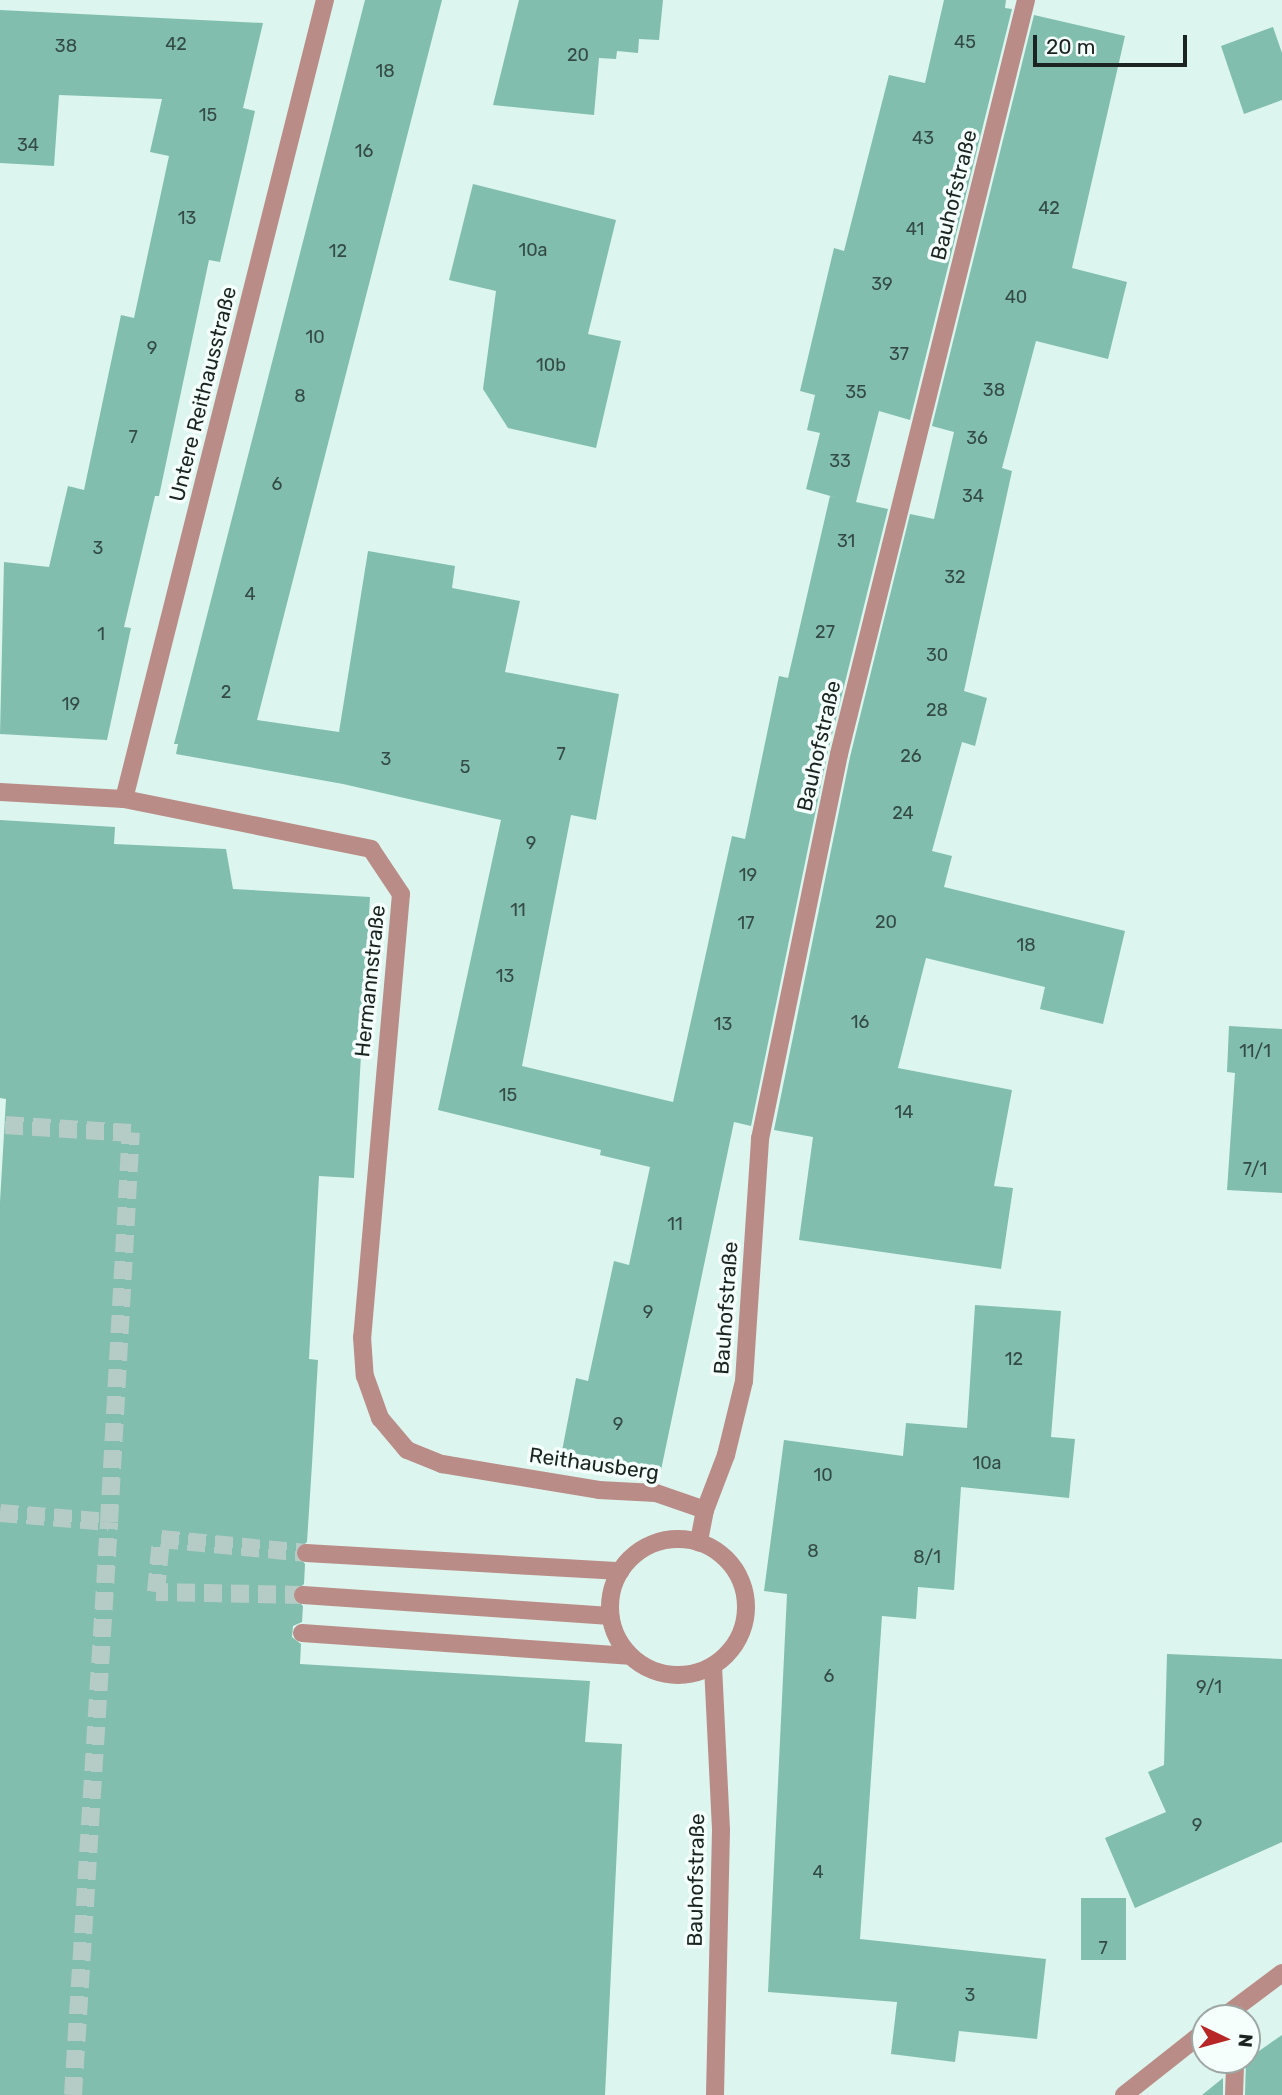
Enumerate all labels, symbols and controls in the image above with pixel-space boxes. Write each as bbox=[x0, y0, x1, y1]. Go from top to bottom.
scale bar bbox=[1037, 21, 1191, 65]
house number: 45 bbox=[954, 31, 976, 53]
house number: 42 bbox=[165, 33, 187, 55]
text: 20 m bbox=[1046, 34, 1095, 59]
house number: 38 bbox=[55, 35, 77, 57]
house number: 20 bbox=[567, 44, 589, 66]
house number: 18 bbox=[375, 60, 395, 82]
house number: 15 bbox=[199, 104, 217, 126]
house number: 43 bbox=[912, 127, 934, 149]
street label: Bauhofstraße bbox=[926, 127, 982, 263]
house number: 34 bbox=[17, 134, 39, 156]
house number: 16 bbox=[355, 140, 373, 162]
house number: 42 bbox=[1038, 197, 1060, 219]
house number: 13 bbox=[178, 207, 196, 229]
house number: 41 bbox=[906, 218, 924, 240]
house number: 10a bbox=[518, 239, 548, 261]
house number: 12 bbox=[329, 240, 347, 262]
house number: 39 bbox=[871, 273, 893, 295]
street label: Untere Reithausstraße bbox=[164, 284, 242, 504]
house number: 40 bbox=[1005, 286, 1027, 308]
house number: 10 bbox=[305, 326, 325, 348]
house number: 9 bbox=[147, 337, 157, 359]
house number: 37 bbox=[889, 343, 909, 365]
house number: 10b bbox=[536, 354, 566, 376]
house number: 38 bbox=[983, 379, 1005, 401]
house number: 35 bbox=[845, 381, 867, 403]
house number: 8 bbox=[294, 385, 306, 407]
house number: 7 bbox=[128, 426, 138, 448]
house number: 36 bbox=[966, 427, 988, 449]
house number: 33 bbox=[829, 450, 851, 472]
house number: 6 bbox=[272, 473, 282, 495]
house number: 34 bbox=[962, 485, 984, 507]
house number: 31 bbox=[837, 530, 855, 552]
house number: 3 bbox=[93, 537, 103, 559]
house number: 32 bbox=[944, 566, 966, 588]
house number: 4 bbox=[244, 583, 256, 605]
house number: 27 bbox=[815, 621, 835, 643]
house number: 1 bbox=[97, 623, 105, 645]
house number: 30 bbox=[926, 644, 948, 666]
street label: Bauhofstraße bbox=[792, 678, 846, 814]
house number: 2 bbox=[221, 681, 231, 703]
house number: 19 bbox=[62, 693, 80, 715]
house number: 28 bbox=[926, 699, 948, 721]
house number: 7 bbox=[556, 743, 566, 765]
house number: 26 bbox=[900, 745, 922, 767]
house number: 3 bbox=[381, 748, 391, 770]
house number: 5 bbox=[460, 756, 470, 778]
house number: 24 bbox=[892, 802, 914, 824]
house number: 9 bbox=[526, 832, 536, 854]
house number: 19 bbox=[739, 864, 757, 886]
house number: 11 bbox=[510, 899, 526, 921]
street label: Hermannstraße bbox=[349, 904, 391, 1058]
house number: 20 bbox=[875, 911, 897, 933]
house number: 17 bbox=[738, 912, 754, 934]
house number: 18 bbox=[1016, 934, 1036, 956]
house number: 13 bbox=[496, 965, 514, 987]
house number: 16 bbox=[851, 1011, 869, 1033]
house number: 13 bbox=[714, 1013, 732, 1035]
house number: 11/1 bbox=[1239, 1040, 1271, 1062]
house number: 15 bbox=[499, 1084, 517, 1106]
house number: 14 bbox=[895, 1101, 913, 1123]
house number: 7/1 bbox=[1243, 1158, 1267, 1180]
house number: 11 bbox=[667, 1213, 683, 1235]
street label: Bauhofstraße bbox=[709, 1241, 743, 1375]
house number: 9 bbox=[643, 1301, 653, 1323]
house number: 12 bbox=[1005, 1348, 1023, 1370]
house number: 9 bbox=[613, 1413, 623, 1435]
street label: Reithausberg bbox=[527, 1442, 661, 1486]
house number: 10a bbox=[972, 1452, 1002, 1474]
house number: 10 bbox=[813, 1464, 833, 1486]
house number: 8 bbox=[807, 1540, 819, 1562]
house number: 8/1 bbox=[913, 1546, 941, 1568]
house number: 6 bbox=[824, 1665, 834, 1687]
house number: 9/1 bbox=[1196, 1676, 1222, 1698]
street label: Bauhofstraße bbox=[682, 1813, 710, 1947]
house number: 9 bbox=[1192, 1814, 1202, 1836]
house number: 4 bbox=[812, 1861, 824, 1883]
house number: 7 bbox=[1098, 1937, 1108, 1959]
house number: 3 bbox=[965, 1984, 975, 2006]
north arrow bbox=[1191, 2004, 1261, 2074]
text: N bbox=[1233, 2033, 1257, 2049]

